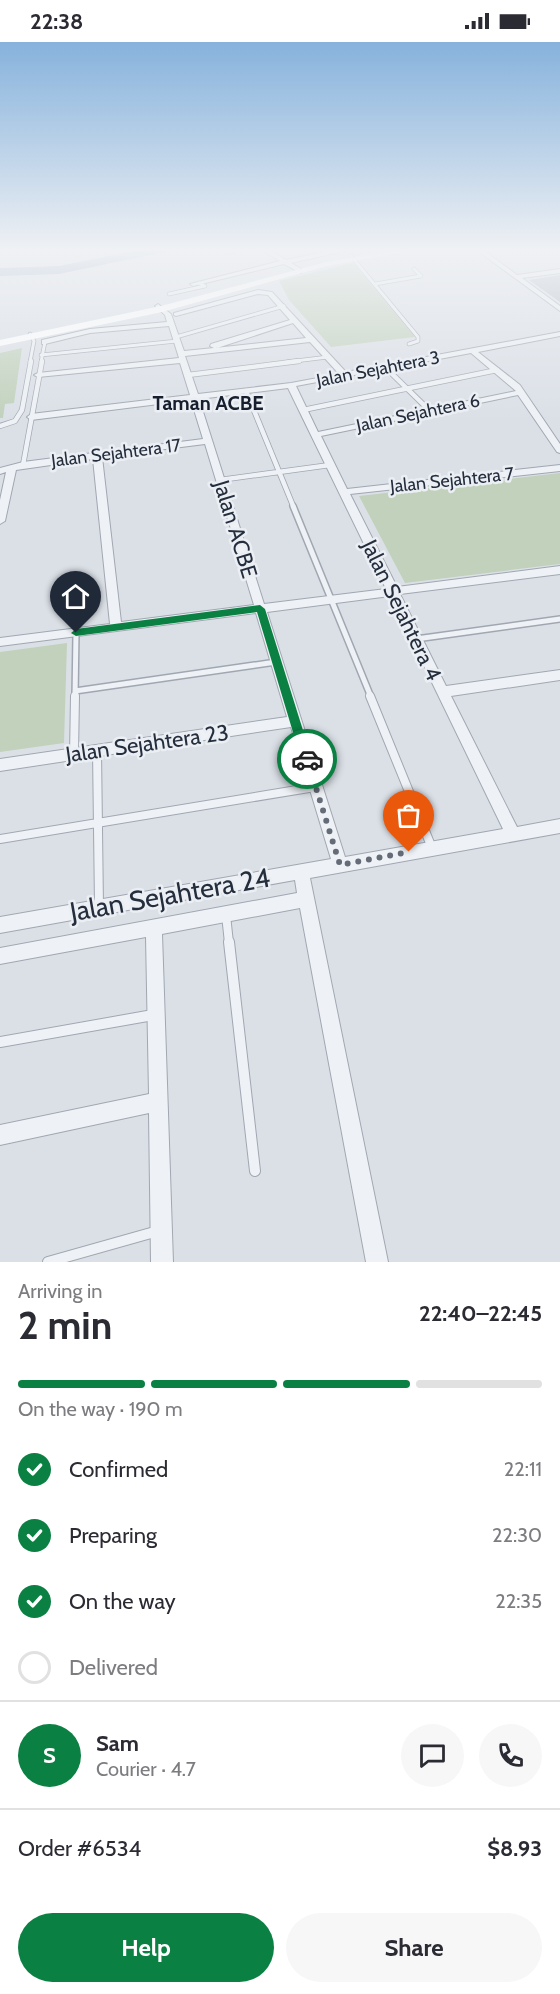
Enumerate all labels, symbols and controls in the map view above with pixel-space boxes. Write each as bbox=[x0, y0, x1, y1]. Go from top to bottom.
text: 22:38 bbox=[30, 8, 83, 35]
street label: Jalan Sejahtera 3 bbox=[314, 346, 441, 392]
street label: Jalan Sejahtera 6 bbox=[353, 389, 482, 437]
district label: Taman ACBE bbox=[152, 391, 264, 415]
street label: Jalan Sejahtera 17 bbox=[49, 434, 182, 472]
street label: Jalan Sejahtera 7 bbox=[388, 463, 515, 498]
street label: Jalan ACBE bbox=[208, 476, 263, 581]
street label: Jalan Sejahtera 4 bbox=[355, 534, 447, 685]
pin bbox=[50, 571, 101, 633]
icon: home bbox=[59, 580, 92, 613]
street label: Jalan Sejahtera 23 bbox=[63, 719, 230, 768]
courier bbox=[277, 729, 337, 789]
icon: car bbox=[291, 743, 324, 776]
pin bbox=[383, 790, 434, 852]
icon: bag bbox=[392, 799, 425, 832]
street label: Jalan Sejahtera 24 bbox=[66, 861, 273, 929]
text: Arriving in bbox=[18, 1279, 102, 1303]
text: 22:40–22:45 bbox=[419, 1300, 542, 1327]
text: 2 min bbox=[18, 1301, 112, 1349]
text: On the way · 190 m bbox=[18, 1397, 183, 1421]
icon: check bbox=[18, 1453, 51, 1486]
text: Confirmed bbox=[69, 1456, 168, 1483]
text: 22:11 bbox=[504, 1457, 542, 1481]
icon: check bbox=[18, 1519, 51, 1552]
text: Preparing bbox=[69, 1522, 157, 1549]
text: 22:30 bbox=[492, 1523, 542, 1547]
icon: check bbox=[18, 1585, 51, 1618]
text: On the way bbox=[69, 1588, 176, 1615]
text: 22:35 bbox=[495, 1589, 542, 1613]
text: Delivered bbox=[69, 1654, 158, 1681]
button: chat bbox=[401, 1724, 464, 1787]
button: phone bbox=[479, 1724, 542, 1787]
text: Sam bbox=[96, 1730, 139, 1757]
text: S bbox=[43, 1742, 56, 1769]
text: Courier · 4.7 bbox=[96, 1757, 196, 1781]
text: Order #6534 bbox=[18, 1835, 141, 1862]
text: $8.93 bbox=[487, 1835, 542, 1862]
button: Help bbox=[18, 1913, 274, 1982]
button: Share bbox=[286, 1913, 542, 1982]

